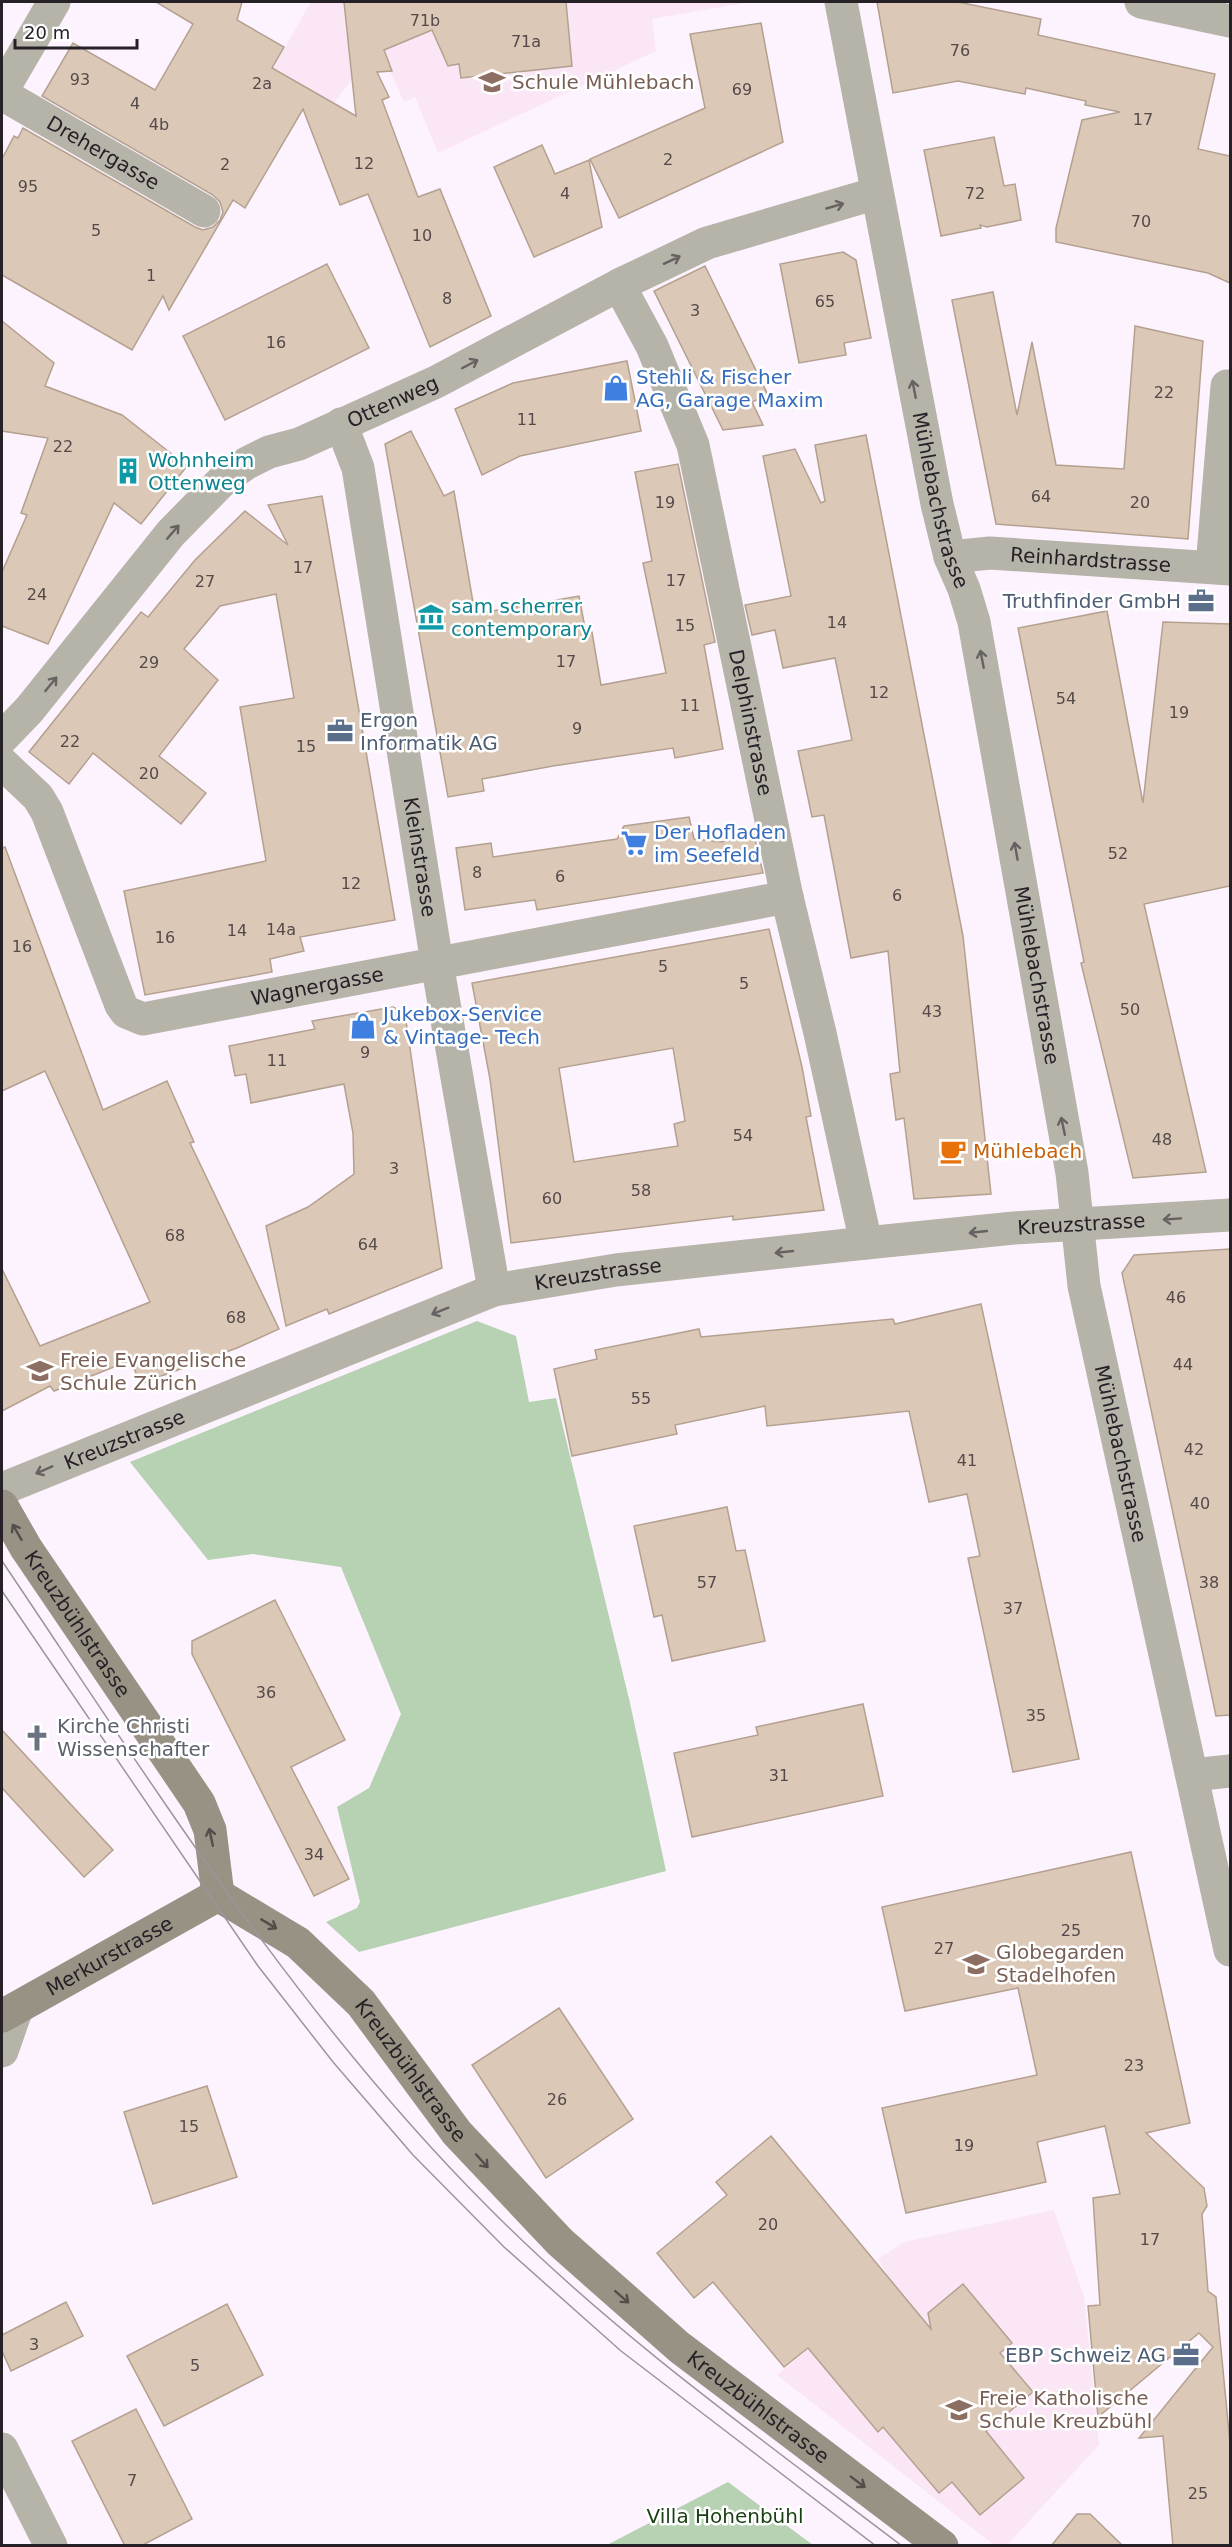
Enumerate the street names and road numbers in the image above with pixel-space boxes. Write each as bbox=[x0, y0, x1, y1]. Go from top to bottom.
street label: Drehergasse bbox=[42, 111, 164, 195]
street label: Ottenweg bbox=[343, 370, 442, 433]
street label: Mühlebachstrasse bbox=[908, 410, 974, 592]
street label: Reinhardstrasse bbox=[1009, 542, 1172, 577]
street label: Delphinstrasse bbox=[724, 647, 778, 798]
street label: Kleinstrasse bbox=[399, 795, 441, 919]
street label: Mühlebachstrasse bbox=[1009, 884, 1065, 1067]
street label: Wagnergasse bbox=[249, 962, 385, 1010]
street label: Kreuzstrasse bbox=[1017, 1208, 1146, 1240]
street label: Kreuzstrasse bbox=[533, 1253, 663, 1295]
street label: Mühlebachstrasse bbox=[1090, 1363, 1152, 1545]
street label: Kreuzstrasse bbox=[60, 1404, 188, 1475]
street label: Kreuzbühlstrasse bbox=[19, 1546, 136, 1702]
street label: Merkurstrasse bbox=[42, 1911, 177, 2001]
street label: Kreuzbühlstrasse bbox=[350, 1994, 471, 2147]
street label: Kreuzbühlstrasse bbox=[682, 2346, 834, 2468]

